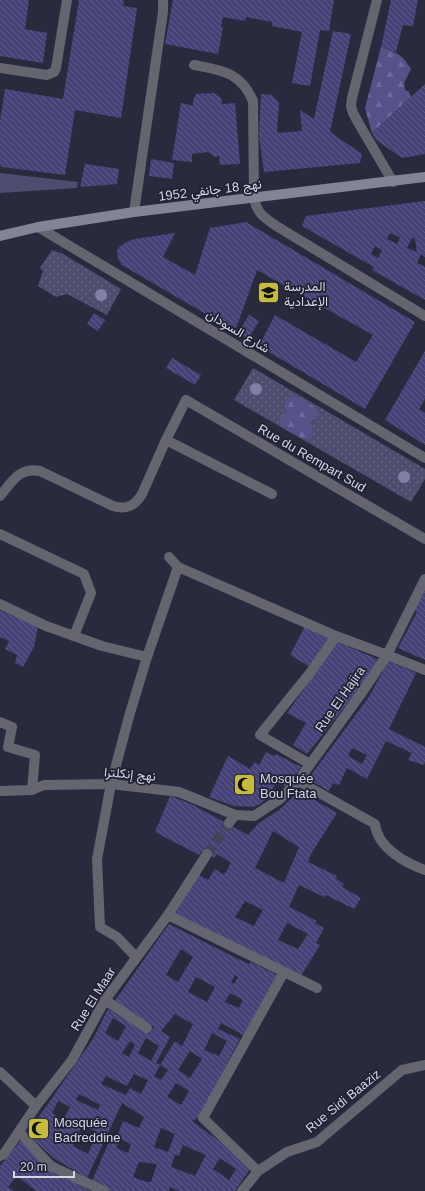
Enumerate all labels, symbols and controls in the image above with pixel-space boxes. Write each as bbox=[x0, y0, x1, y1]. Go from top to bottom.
street label: نهج 18 جانفي 1952 bbox=[157, 176, 263, 207]
place label: المدرسة الإعدادية bbox=[284, 279, 328, 311]
school or university icon: المدرسة الإعدادية bbox=[256, 280, 282, 306]
street label: شارع السودان bbox=[203, 306, 272, 358]
street label: Rue du Rempart Sud bbox=[255, 421, 369, 495]
street label: Rue El Hajira bbox=[312, 663, 369, 735]
street label: نهج إنكلترا bbox=[103, 764, 157, 786]
place label: Mosquée Bou Ftata bbox=[260, 771, 317, 801]
mosque icon: Mosquée Bou Ftata bbox=[231, 772, 257, 798]
street label: Rue El Maar bbox=[67, 964, 119, 1034]
street label: Rue Sidi Baaziz bbox=[303, 1066, 383, 1136]
place label: Mosquée Badreddine bbox=[54, 1115, 121, 1145]
mosque icon: Mosquée Badreddine bbox=[26, 1116, 52, 1142]
scale bar bbox=[14, 1153, 74, 1179]
text: 20 m bbox=[20, 1160, 47, 1174]

